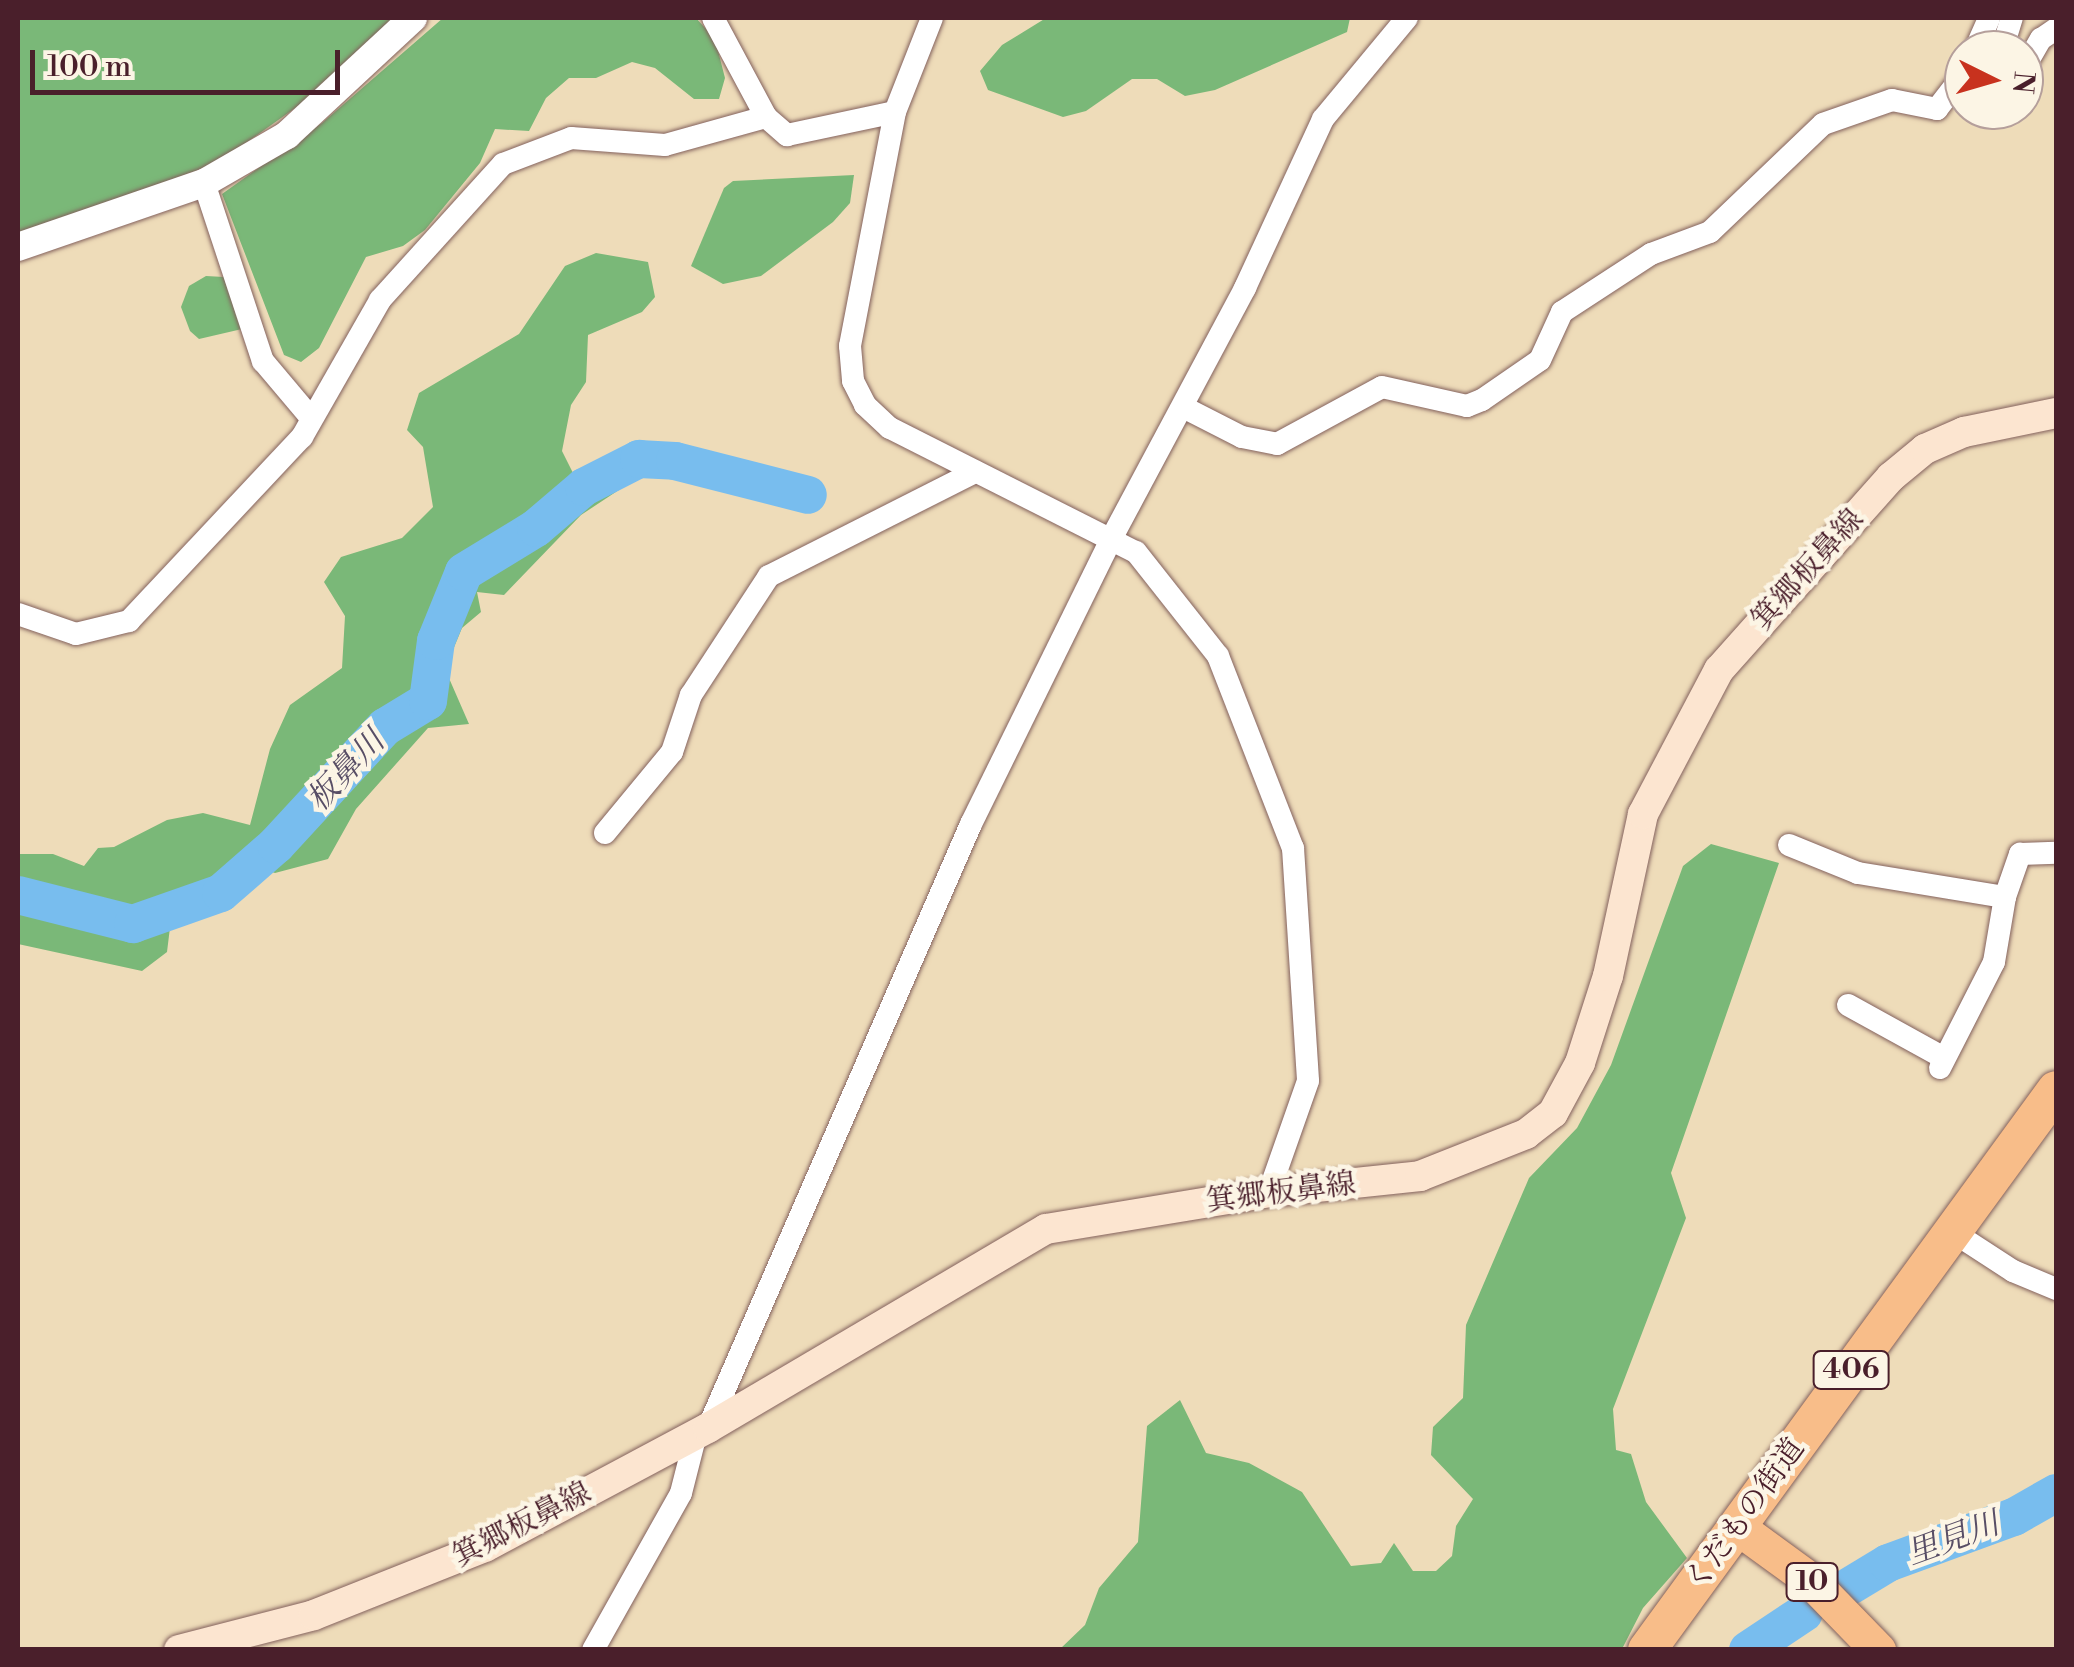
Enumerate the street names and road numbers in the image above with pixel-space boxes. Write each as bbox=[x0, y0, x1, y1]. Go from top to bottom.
street label: 箕郷板鼻線 bbox=[1744, 502, 1872, 638]
street label: 箕郷板鼻線 bbox=[1204, 1166, 1358, 1220]
road number: 406 bbox=[1811, 1347, 1891, 1393]
street label: くだもの街道 bbox=[1678, 1432, 1812, 1598]
street label: 箕郷板鼻線 bbox=[447, 1475, 597, 1575]
road number: 10 bbox=[1784, 1559, 1840, 1605]

